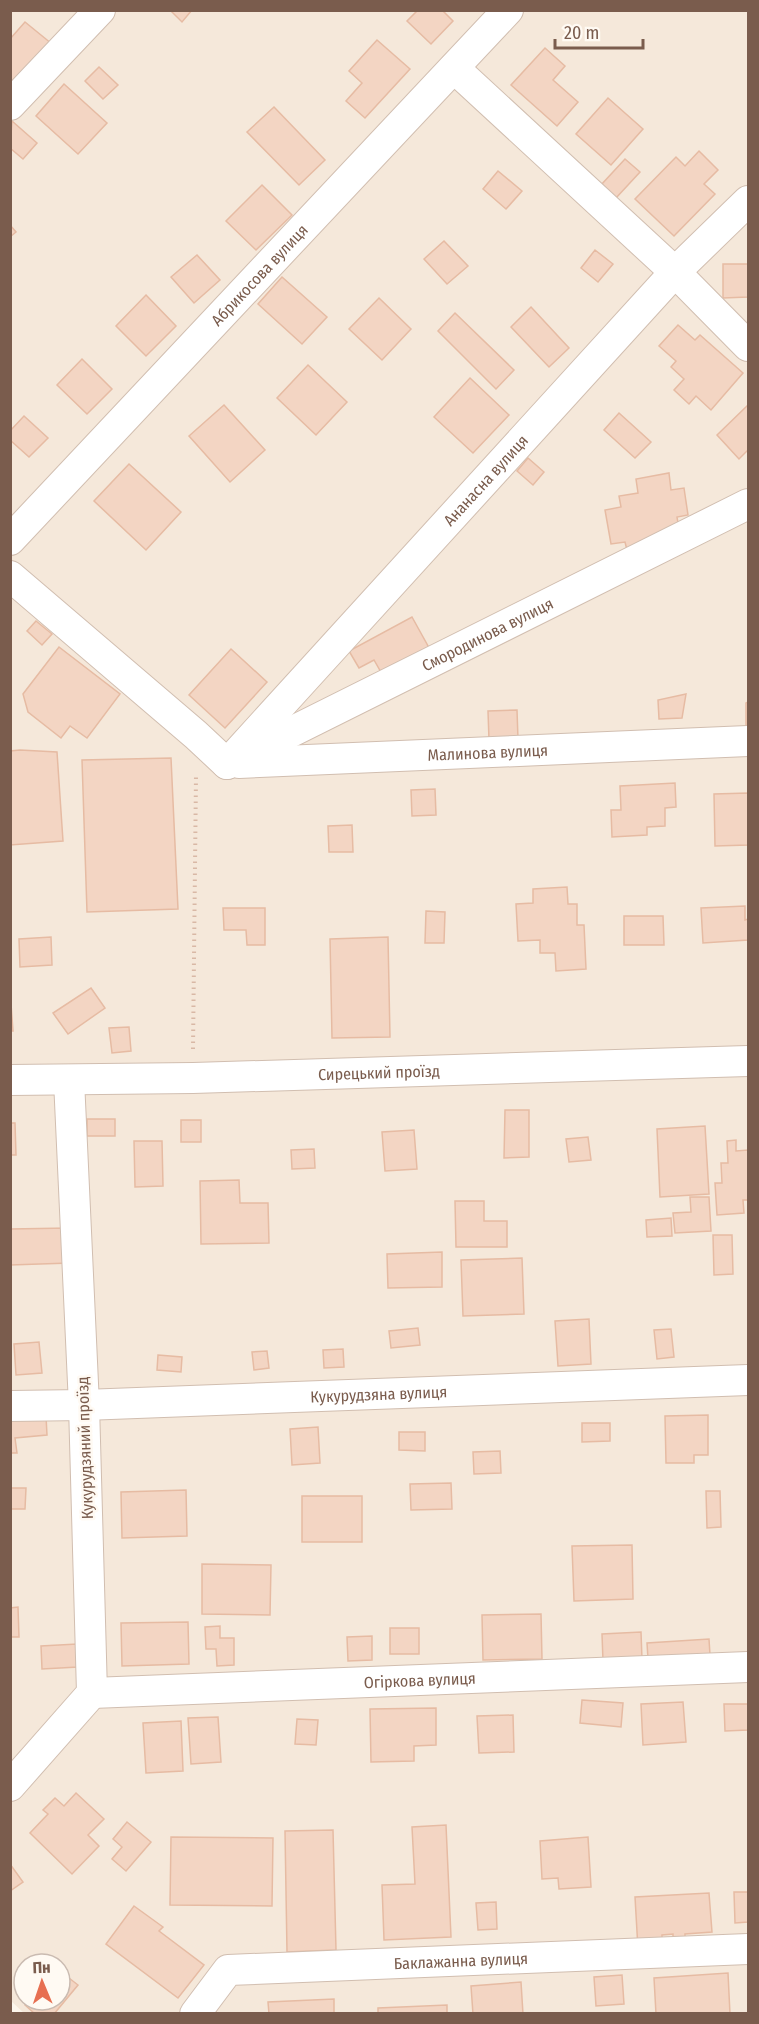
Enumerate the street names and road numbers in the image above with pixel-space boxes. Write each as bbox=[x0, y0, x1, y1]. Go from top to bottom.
street label: Абрикосова вулиця bbox=[207, 220, 311, 329]
street label: Ананасна вулиця bbox=[439, 431, 532, 529]
street label: Смородинова вулиця bbox=[419, 593, 556, 675]
street label: Малинова вулиця bbox=[427, 740, 548, 764]
street label: Сирецький проїзд bbox=[318, 1061, 440, 1084]
street label: Кукурудзяний проїзд bbox=[73, 1376, 97, 1520]
street label: Кукурудзяна вулиця bbox=[310, 1382, 448, 1406]
street label: Огіркова вулиця bbox=[363, 1668, 476, 1692]
street label: Баклажанна вулиця bbox=[393, 1948, 528, 1973]

